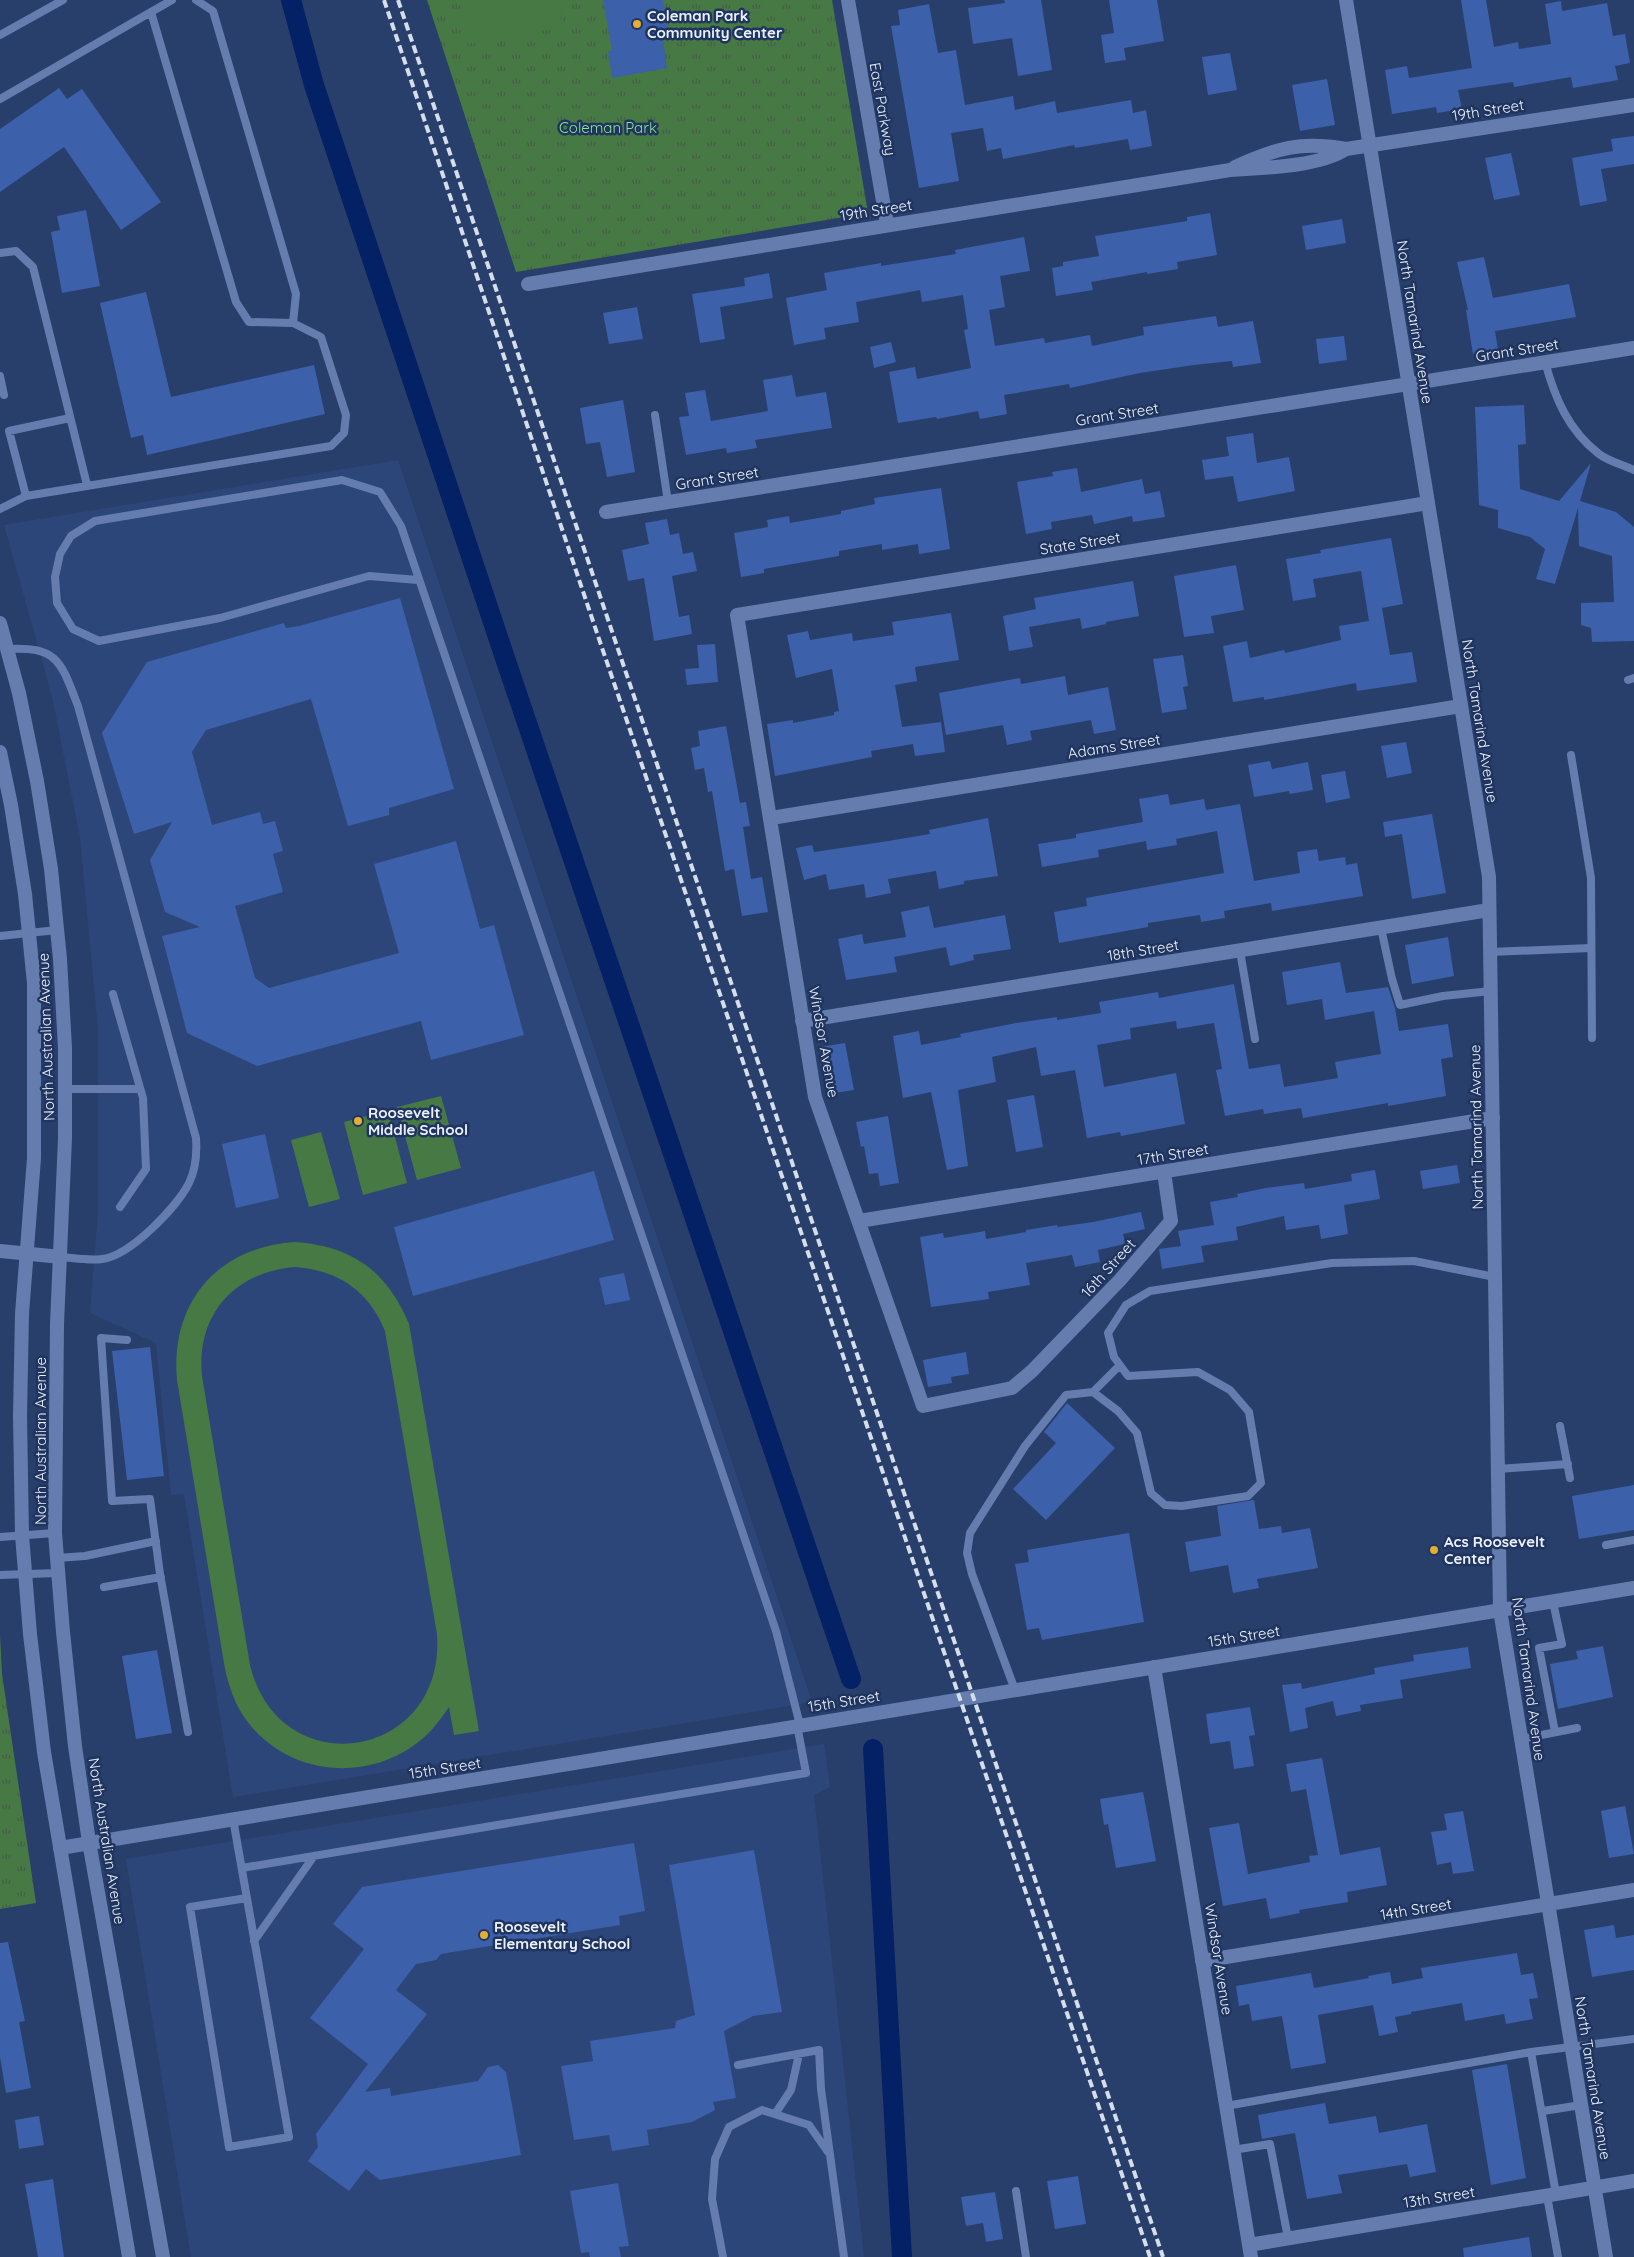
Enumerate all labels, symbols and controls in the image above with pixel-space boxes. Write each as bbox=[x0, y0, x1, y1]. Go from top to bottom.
place label: Coleman Park Community Center bbox=[647, 6, 783, 42]
marker: Coleman Park Community Center bbox=[631, 18, 643, 30]
street label: East Parkway bbox=[865, 61, 901, 157]
street label: 19th Street bbox=[1451, 95, 1525, 125]
park label: Coleman Park bbox=[559, 118, 657, 137]
street label: 19th Street bbox=[839, 195, 913, 225]
street label: North Tamarind Avenue bbox=[1393, 239, 1437, 405]
street label: Grant Street bbox=[1474, 334, 1560, 366]
street label: Grant Street bbox=[1074, 398, 1160, 430]
street label: Grant Street bbox=[674, 462, 760, 494]
street label: State Street bbox=[1038, 527, 1122, 559]
street label: North Tamarind Avenue bbox=[1458, 638, 1502, 804]
street label: Adams Street bbox=[1066, 729, 1162, 763]
street label: 18th Street bbox=[1106, 935, 1180, 965]
street label: North Australian Avenue bbox=[34, 953, 58, 1121]
street label: Windsor Avenue bbox=[805, 985, 843, 1099]
street label: North Tamarind Avenue bbox=[1465, 1044, 1487, 1210]
place label: Roosevelt Middle School bbox=[368, 1103, 468, 1139]
marker: Roosevelt Middle School bbox=[352, 1115, 364, 1127]
street label: 17th Street bbox=[1136, 1139, 1210, 1169]
street label: 16th Street bbox=[1077, 1235, 1139, 1301]
street label: North Australian Avenue bbox=[31, 1357, 50, 1525]
place label: Acs Roosevelt Center bbox=[1444, 1532, 1545, 1568]
marker: Acs Roosevelt Center bbox=[1428, 1544, 1440, 1556]
street label: North Tamarind Avenue bbox=[1508, 1596, 1550, 1762]
street label: 15th Street bbox=[1207, 1621, 1281, 1651]
street label: 15th Street bbox=[807, 1686, 881, 1716]
street label: 15th Street bbox=[408, 1753, 482, 1783]
street label: North Australian Avenue bbox=[84, 1756, 130, 1926]
street label: 14th Street bbox=[1379, 1894, 1453, 1924]
street label: Windsor Avenue bbox=[1201, 1902, 1237, 2016]
place label: Roosevelt Elementary School bbox=[494, 1917, 630, 1953]
marker: Roosevelt Elementary School bbox=[478, 1929, 490, 1941]
street label: North Tamarind Avenue bbox=[1571, 1995, 1615, 2161]
street label: 13th Street bbox=[1402, 2182, 1476, 2212]

